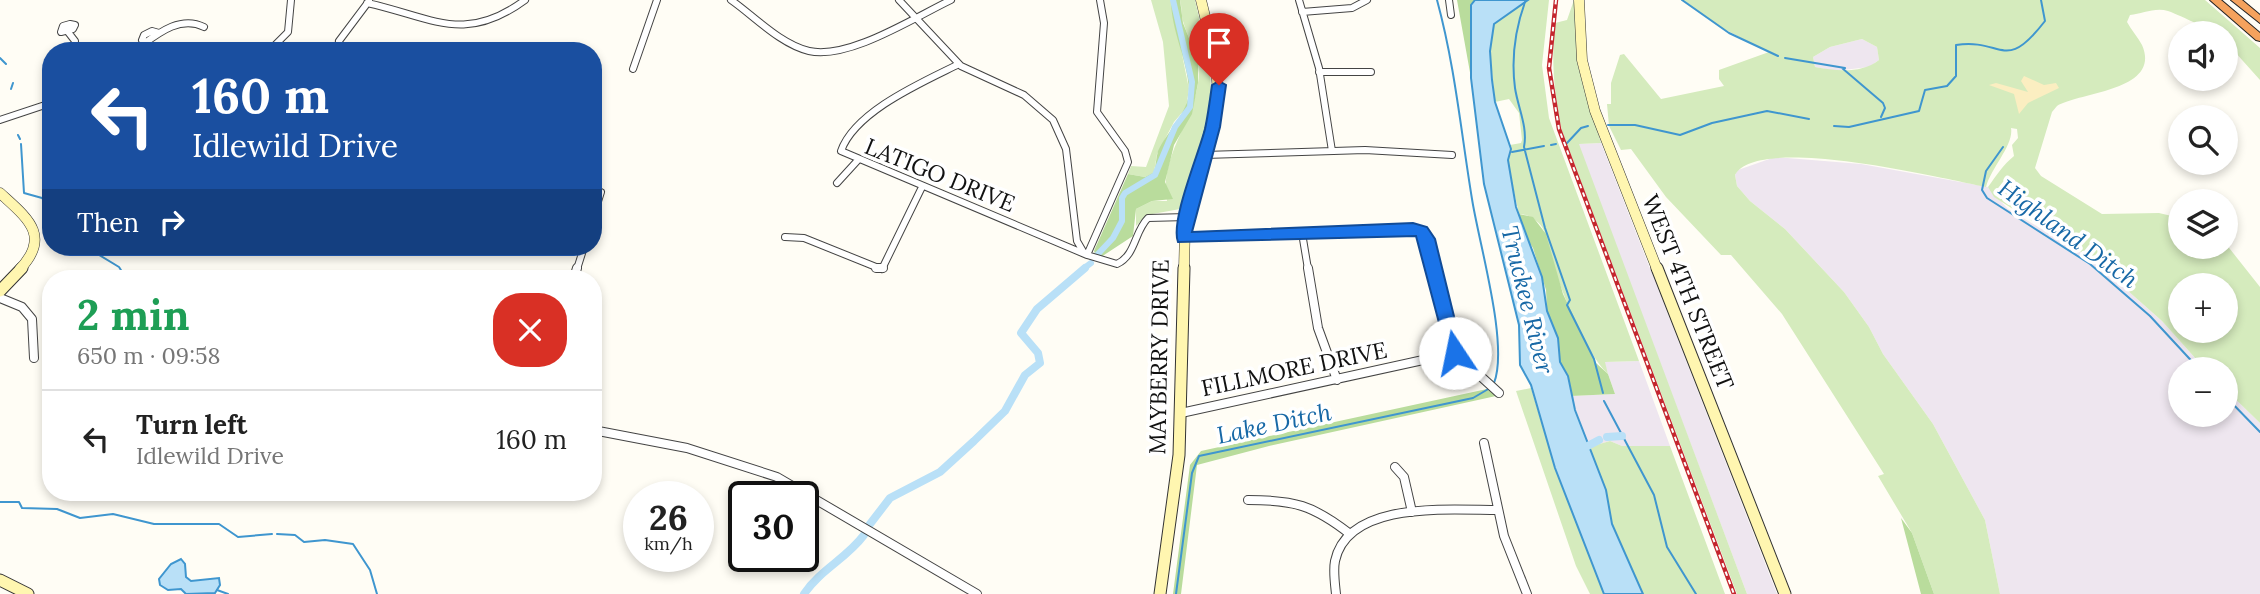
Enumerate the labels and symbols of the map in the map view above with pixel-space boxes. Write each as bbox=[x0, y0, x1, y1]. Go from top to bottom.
pin bbox=[1189, 13, 1249, 85]
street label: LATIGO DRIVE bbox=[861, 131, 1020, 218]
water label: Highland Ditch bbox=[1992, 172, 2145, 295]
street label: WEST 4TH STREET bbox=[1636, 190, 1741, 394]
water label: Truckee River bbox=[1494, 223, 1561, 377]
street label: MAYBERRY DRIVE bbox=[1142, 259, 1175, 455]
position arrow bbox=[1418, 316, 1492, 390]
street label: FILLMORE DRIVE bbox=[1198, 335, 1389, 402]
water label: Lake Ditch bbox=[1214, 396, 1334, 451]
speed limit sign: 30 bbox=[728, 481, 819, 572]

